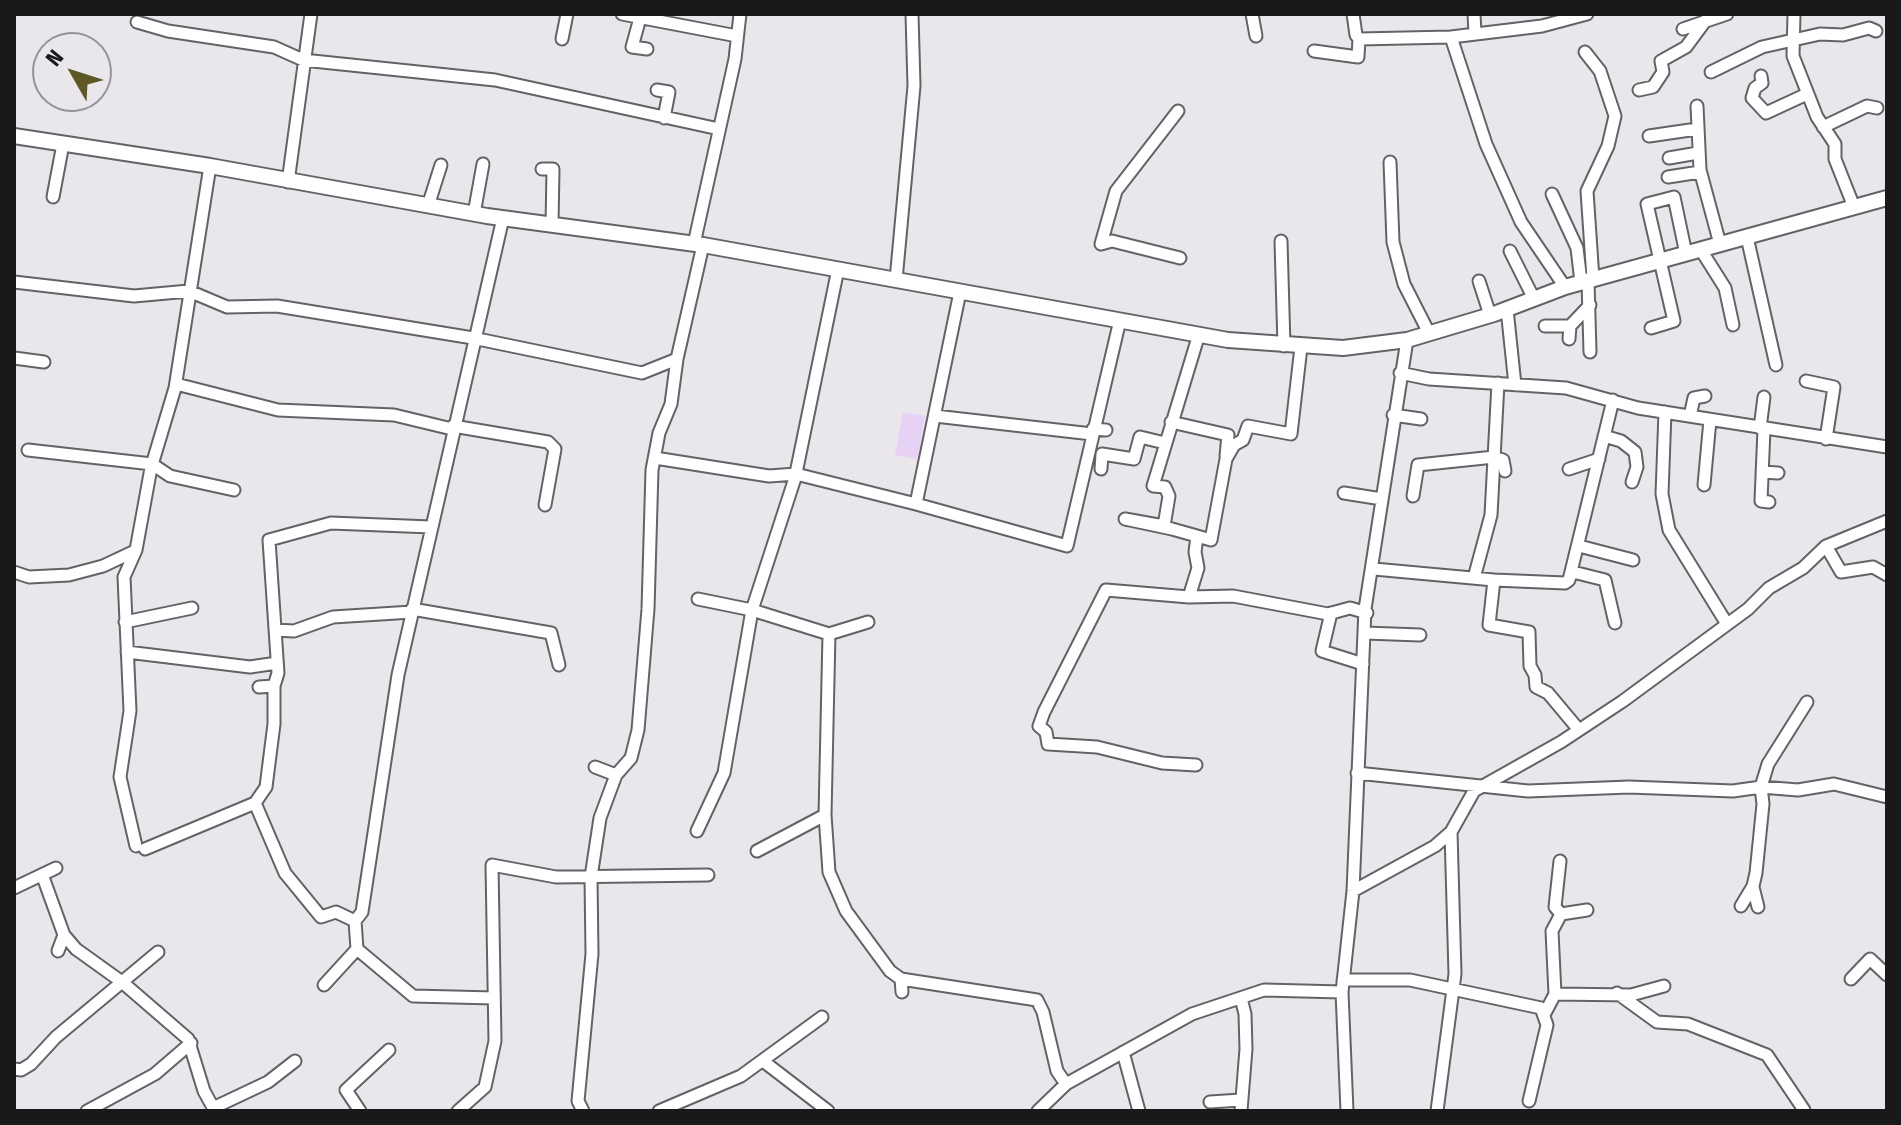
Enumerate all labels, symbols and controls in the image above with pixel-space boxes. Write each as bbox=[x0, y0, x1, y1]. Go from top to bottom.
north arrow bbox=[32, 32, 112, 112]
text: N bbox=[40, 44, 69, 71]

